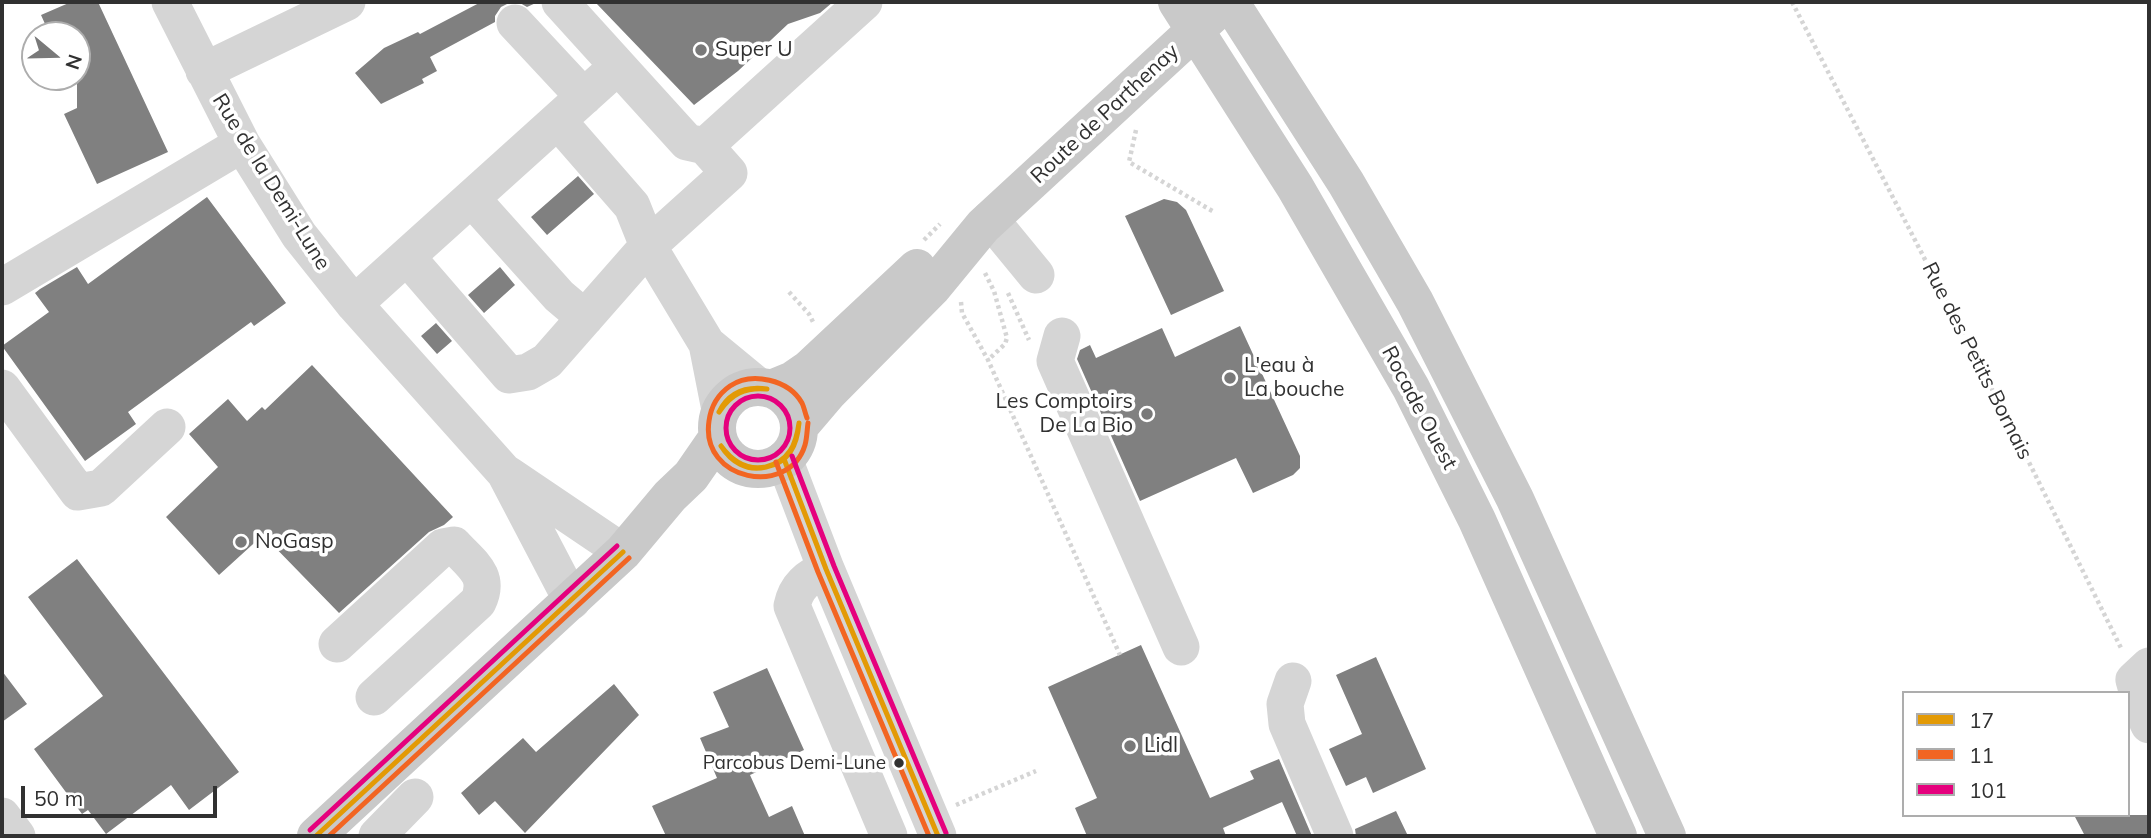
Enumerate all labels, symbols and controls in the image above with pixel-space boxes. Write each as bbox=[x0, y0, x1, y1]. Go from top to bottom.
north arrow bbox=[21, 21, 91, 91]
place label: Super U bbox=[715, 37, 793, 63]
street label: Route de Parthenay bbox=[1026, 39, 1184, 189]
marker: Super U bbox=[693, 42, 709, 58]
text: N bbox=[60, 51, 88, 73]
street label: Rue de la Demi-Lune bbox=[207, 89, 335, 275]
street label: Rue des Petits Bornais bbox=[1916, 258, 2038, 464]
street label: Rocade Ouest bbox=[1376, 342, 1462, 474]
place label: L'eau à La bouche bbox=[1244, 353, 1344, 403]
marker: L'eau à La bouche bbox=[1222, 370, 1238, 386]
place label: Les Comptoirs De La Bio bbox=[996, 389, 1133, 439]
marker: Les Comptoirs De La Bio bbox=[1139, 406, 1155, 422]
place label: NoGasp bbox=[255, 529, 334, 555]
marker: NoGasp bbox=[233, 534, 249, 550]
legend bbox=[1902, 691, 2130, 817]
text: 17 bbox=[1969, 707, 1994, 733]
place label: Lidl bbox=[1144, 733, 1178, 759]
marker: Lidl bbox=[1122, 738, 1138, 754]
text: 11 bbox=[1969, 742, 1994, 768]
place label: Parcobus Demi-Lune bbox=[703, 752, 886, 774]
marker: Parcobus Demi-Lune bbox=[892, 756, 906, 770]
scale bar bbox=[24, 772, 220, 816]
text: 101 bbox=[1969, 777, 2007, 803]
text: 50 m bbox=[34, 785, 83, 811]

